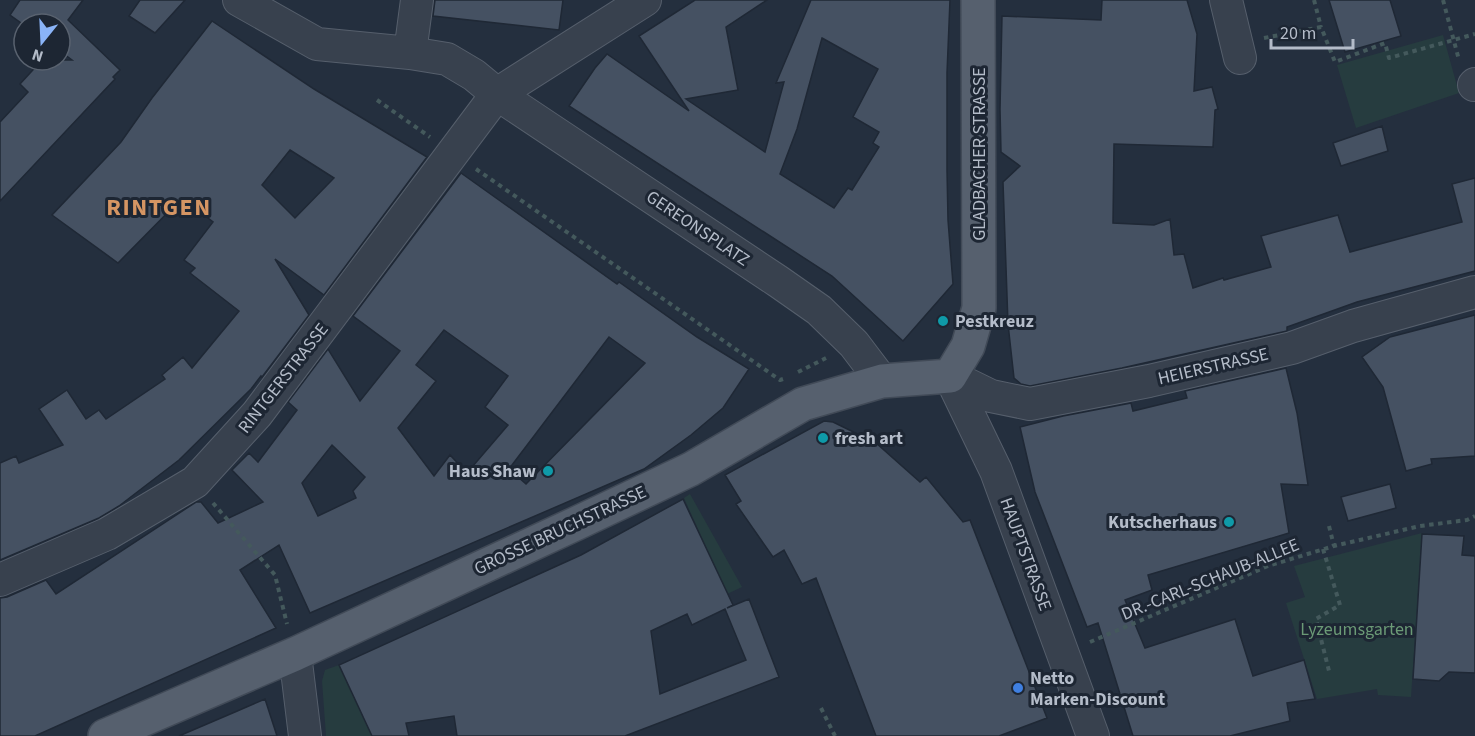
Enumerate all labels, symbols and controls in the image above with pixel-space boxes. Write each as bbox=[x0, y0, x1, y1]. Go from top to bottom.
north arrow bbox=[12, 12, 72, 72]
scale bar bbox=[1271, 12, 1354, 50]
text: 20 m bbox=[1280, 21, 1316, 46]
text: N bbox=[29, 43, 46, 67]
street label: GLADBACHER STRASSE bbox=[967, 67, 992, 241]
street label: GEREONSPLATZ bbox=[641, 185, 754, 272]
district label: RINTGEN bbox=[106, 190, 212, 225]
place label: Pestkreuz bbox=[955, 309, 1034, 334]
marker: Pestkreuz bbox=[936, 314, 950, 328]
street label: RINTGERSTRASSE bbox=[232, 318, 334, 439]
street label: HEIERSTRASSE bbox=[1155, 342, 1271, 391]
place label: fresh art bbox=[835, 426, 903, 451]
marker: fresh art bbox=[816, 431, 830, 445]
place label: Haus Shaw bbox=[449, 459, 536, 484]
marker: Haus Shaw bbox=[541, 464, 555, 478]
street label: GROSSE BRUCHSTRASSE bbox=[470, 480, 650, 581]
street label: HAUPTSTRASSE bbox=[993, 494, 1058, 614]
place label: Kutscherhaus bbox=[1108, 510, 1217, 535]
marker: Kutscherhaus bbox=[1222, 515, 1236, 529]
street label: DR.-CARL-SCHAUB-ALLEE bbox=[1117, 532, 1303, 627]
park label: Lyzeumsgarten bbox=[1300, 617, 1414, 642]
place label: Netto Marken-Discount bbox=[1030, 666, 1165, 712]
marker: Netto Marken-Discount bbox=[1011, 681, 1025, 695]

